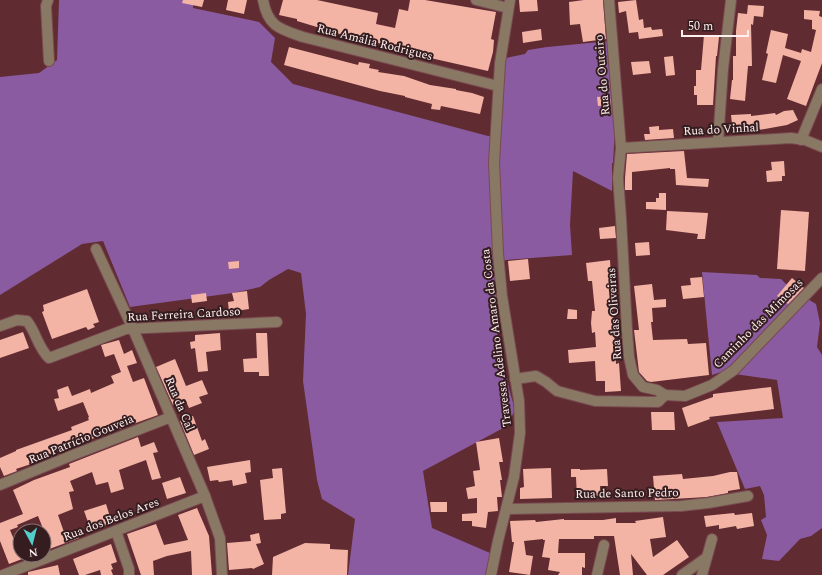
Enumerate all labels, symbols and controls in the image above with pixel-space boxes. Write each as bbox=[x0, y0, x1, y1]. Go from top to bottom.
scale bar bbox=[682, 12, 748, 38]
text: 50 m bbox=[688, 17, 713, 36]
street label: Rua Amália Rodrigues bbox=[315, 19, 435, 66]
street label: Rua do Outeiro bbox=[589, 34, 616, 116]
street label: Rua do Vinhal bbox=[683, 118, 759, 141]
street label: Travessa Adelino Amaro da Costa bbox=[476, 248, 517, 428]
street label: Rua das Oliveiras bbox=[602, 267, 627, 361]
street label: Caminho das Mimosas bbox=[709, 274, 808, 373]
street label: Rua Ferreira Cardoso bbox=[127, 302, 241, 327]
street label: Rua da Cal bbox=[160, 374, 199, 434]
street label: Rua Patrício Gouveia bbox=[26, 410, 137, 469]
street label: Rua de Santo Pedro bbox=[575, 483, 679, 504]
street label: Rua dos Belos Ares bbox=[60, 492, 162, 547]
north arrow bbox=[12, 523, 52, 563]
text: N bbox=[28, 543, 39, 561]

